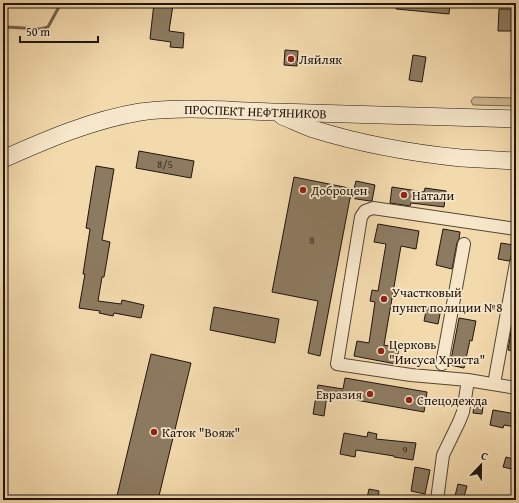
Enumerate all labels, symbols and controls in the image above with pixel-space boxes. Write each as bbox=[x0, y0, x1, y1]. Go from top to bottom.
scale bar bbox=[20, 18, 98, 44]
text: 50 m bbox=[26, 23, 50, 40]
place label: Ляйляк bbox=[299, 50, 342, 69]
marker: Ляйляк bbox=[286, 54, 296, 64]
street label: ПРОСПЕКТ НЕФТЯНИКОВ bbox=[184, 100, 327, 123]
house number: 8/5 bbox=[157, 156, 173, 172]
place label: Доброцен bbox=[310, 181, 368, 200]
marker: Доброцен bbox=[298, 185, 308, 195]
place label: Натали bbox=[412, 186, 454, 205]
marker: Натали bbox=[399, 190, 409, 200]
house number: 8 bbox=[309, 232, 315, 248]
place label: Участковый пункт полиции №8 bbox=[392, 283, 503, 317]
marker: Участковый пункт полиции №8 bbox=[379, 294, 389, 304]
place label: Церковь "Иисуса Христа" bbox=[389, 335, 485, 369]
marker: Церковь "Иисуса Христа" bbox=[376, 346, 386, 356]
place label: Евразия bbox=[316, 385, 362, 404]
marker: Евразия bbox=[365, 389, 375, 399]
place label: Спецодежда bbox=[417, 391, 488, 410]
marker: Спецодежда bbox=[404, 395, 414, 405]
place label: Каток "Вояж" bbox=[162, 423, 240, 442]
marker: Каток "Вояж" bbox=[149, 427, 159, 437]
house number: 9 bbox=[402, 442, 408, 458]
north arrow bbox=[461, 445, 501, 485]
text: С bbox=[479, 447, 491, 464]

